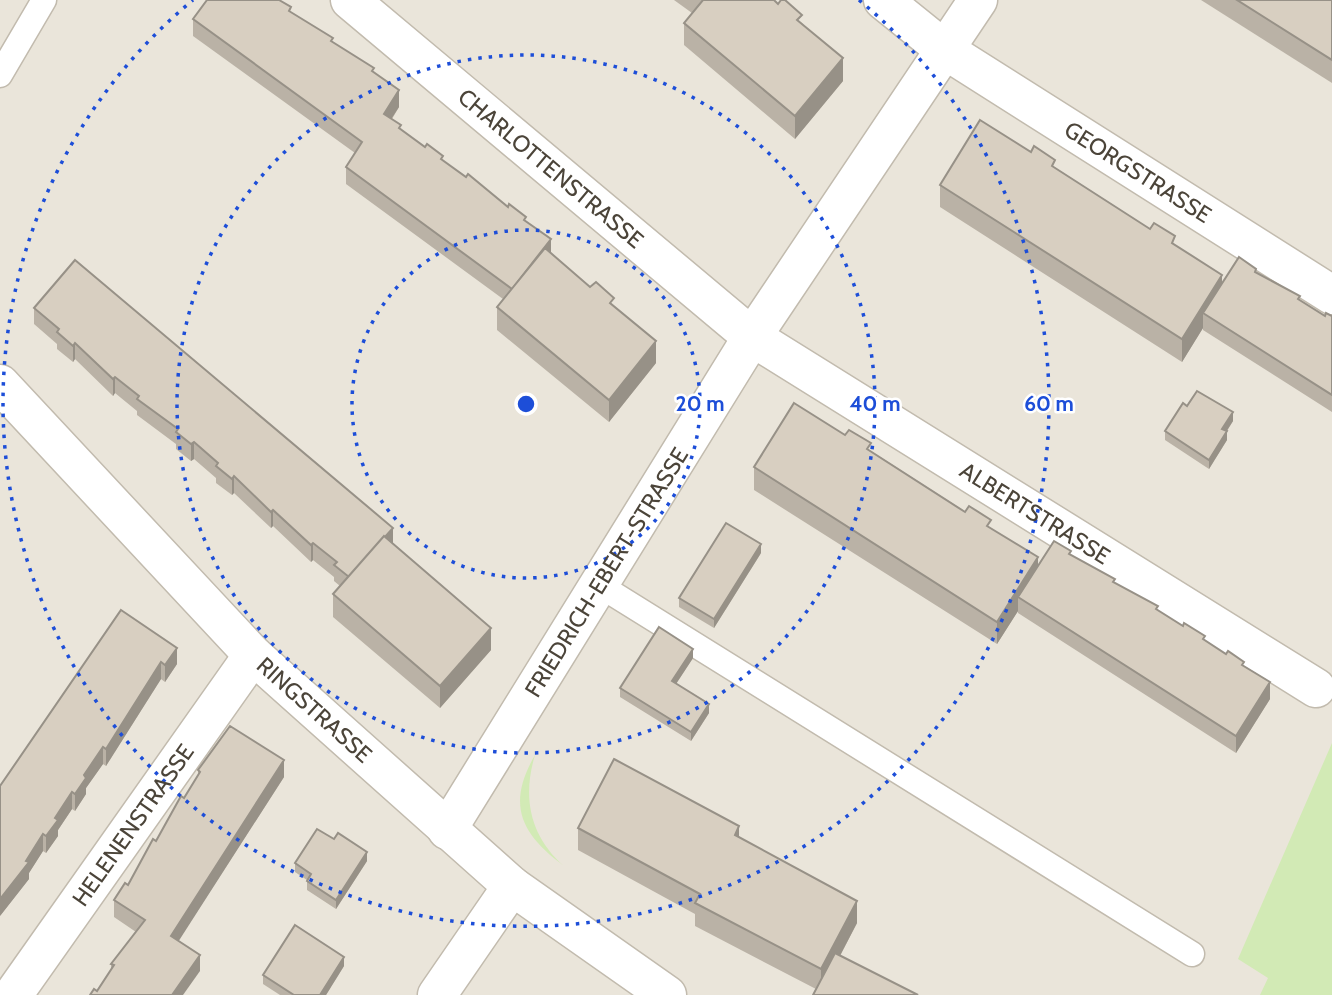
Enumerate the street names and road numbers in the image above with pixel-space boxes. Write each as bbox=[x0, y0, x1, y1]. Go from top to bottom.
street label: CHARLOTTENSTRASSE bbox=[452, 83, 649, 254]
street label: GEORGSTRASSE bbox=[1059, 115, 1217, 229]
street label: FRIEDRICH-EBERT-STRASSE bbox=[519, 442, 694, 702]
street label: ALBERTSTRASSE bbox=[955, 456, 1115, 570]
street label: RINGSTRASSE bbox=[251, 651, 378, 768]
street label: HELENENSTRASSE bbox=[66, 739, 200, 911]

